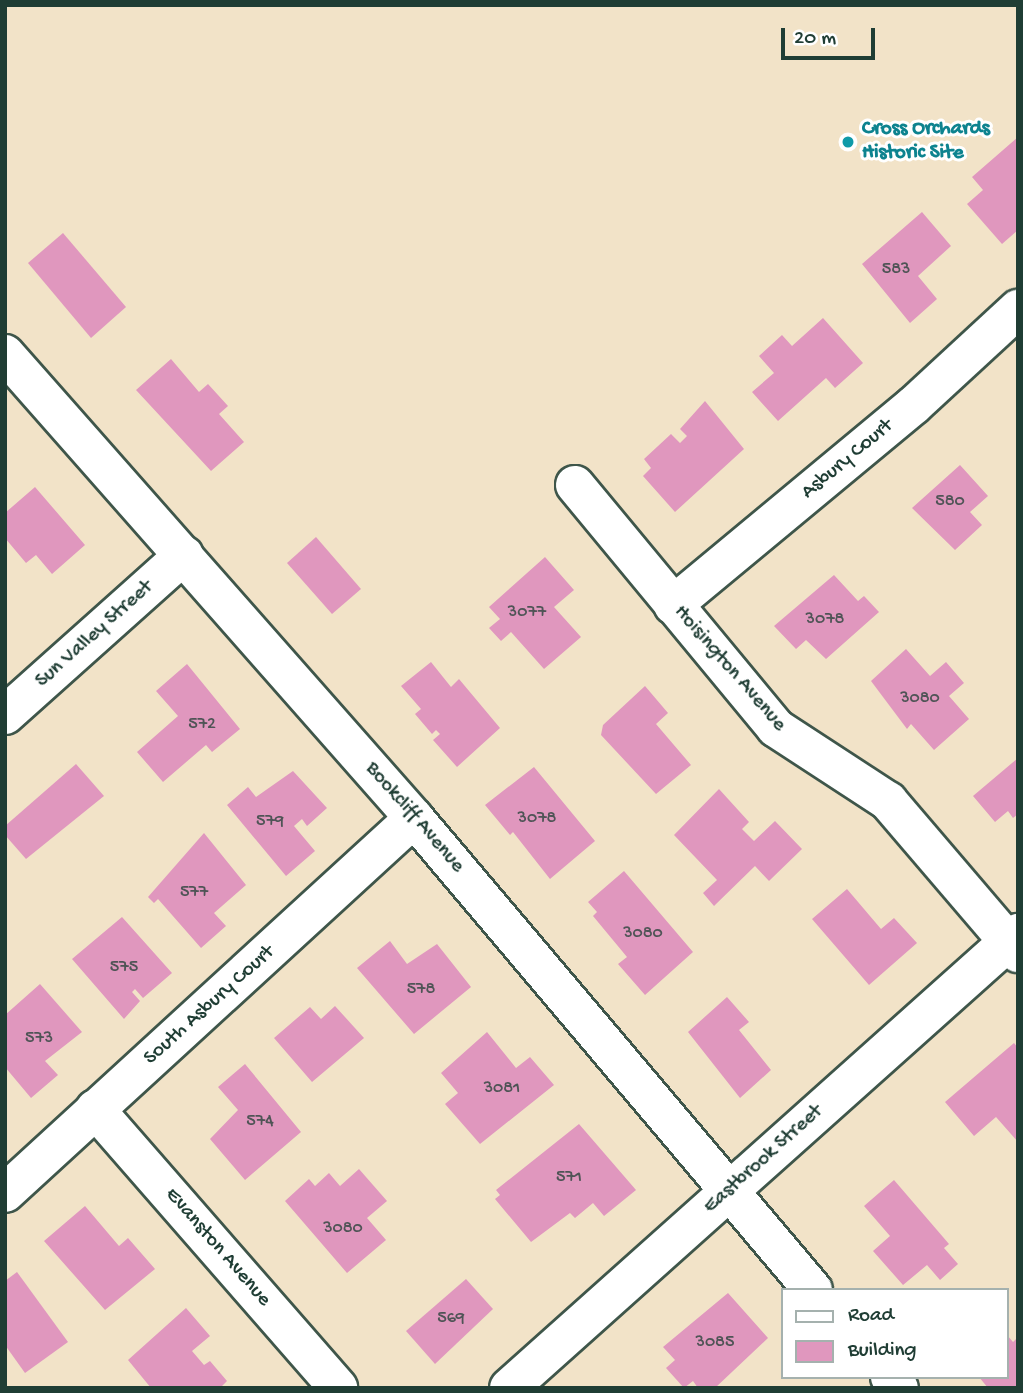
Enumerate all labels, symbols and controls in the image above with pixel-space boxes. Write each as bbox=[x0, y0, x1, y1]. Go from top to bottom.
scale bar bbox=[785, 14, 880, 58]
text: 20 m bbox=[794, 27, 836, 52]
place label: Cross Orchards Historic Site bbox=[862, 117, 990, 167]
marker: Cross Orchards Historic Site bbox=[840, 134, 856, 150]
house number: 583 bbox=[882, 259, 910, 281]
street label: Asbury Court bbox=[797, 414, 899, 506]
house number: 580 bbox=[935, 491, 965, 513]
street label: Sun Valley Street bbox=[31, 576, 159, 694]
street label: Hoisington Avenue bbox=[667, 601, 791, 737]
house number: 3077 bbox=[508, 602, 546, 624]
house number: 3078 bbox=[806, 609, 844, 631]
house number: 3080 bbox=[900, 688, 940, 710]
house number: 572 bbox=[188, 714, 216, 736]
street label: Bookcliff Avenue bbox=[359, 757, 469, 879]
house number: 3078 bbox=[518, 808, 556, 830]
house number: 579 bbox=[256, 811, 284, 833]
house number: 577 bbox=[180, 882, 208, 904]
house number: 3080 bbox=[623, 923, 663, 945]
street label: South Asbury Court bbox=[139, 941, 281, 1071]
house number: 575 bbox=[110, 957, 138, 979]
house number: 578 bbox=[407, 979, 435, 1001]
house number: 573 bbox=[25, 1028, 53, 1050]
house number: 3081 bbox=[484, 1078, 520, 1100]
street label: Eastbrook Street bbox=[699, 1100, 829, 1220]
house number: 574 bbox=[246, 1111, 274, 1133]
house number: 571 bbox=[556, 1167, 582, 1189]
street label: Evanston Avenue bbox=[159, 1183, 275, 1313]
house number: 3080 bbox=[323, 1218, 363, 1240]
legend bbox=[782, 1288, 1009, 1379]
text: Road bbox=[848, 1304, 894, 1329]
house number: 569 bbox=[437, 1308, 465, 1330]
house number: 3085 bbox=[696, 1332, 734, 1354]
text: Building bbox=[848, 1339, 917, 1364]

